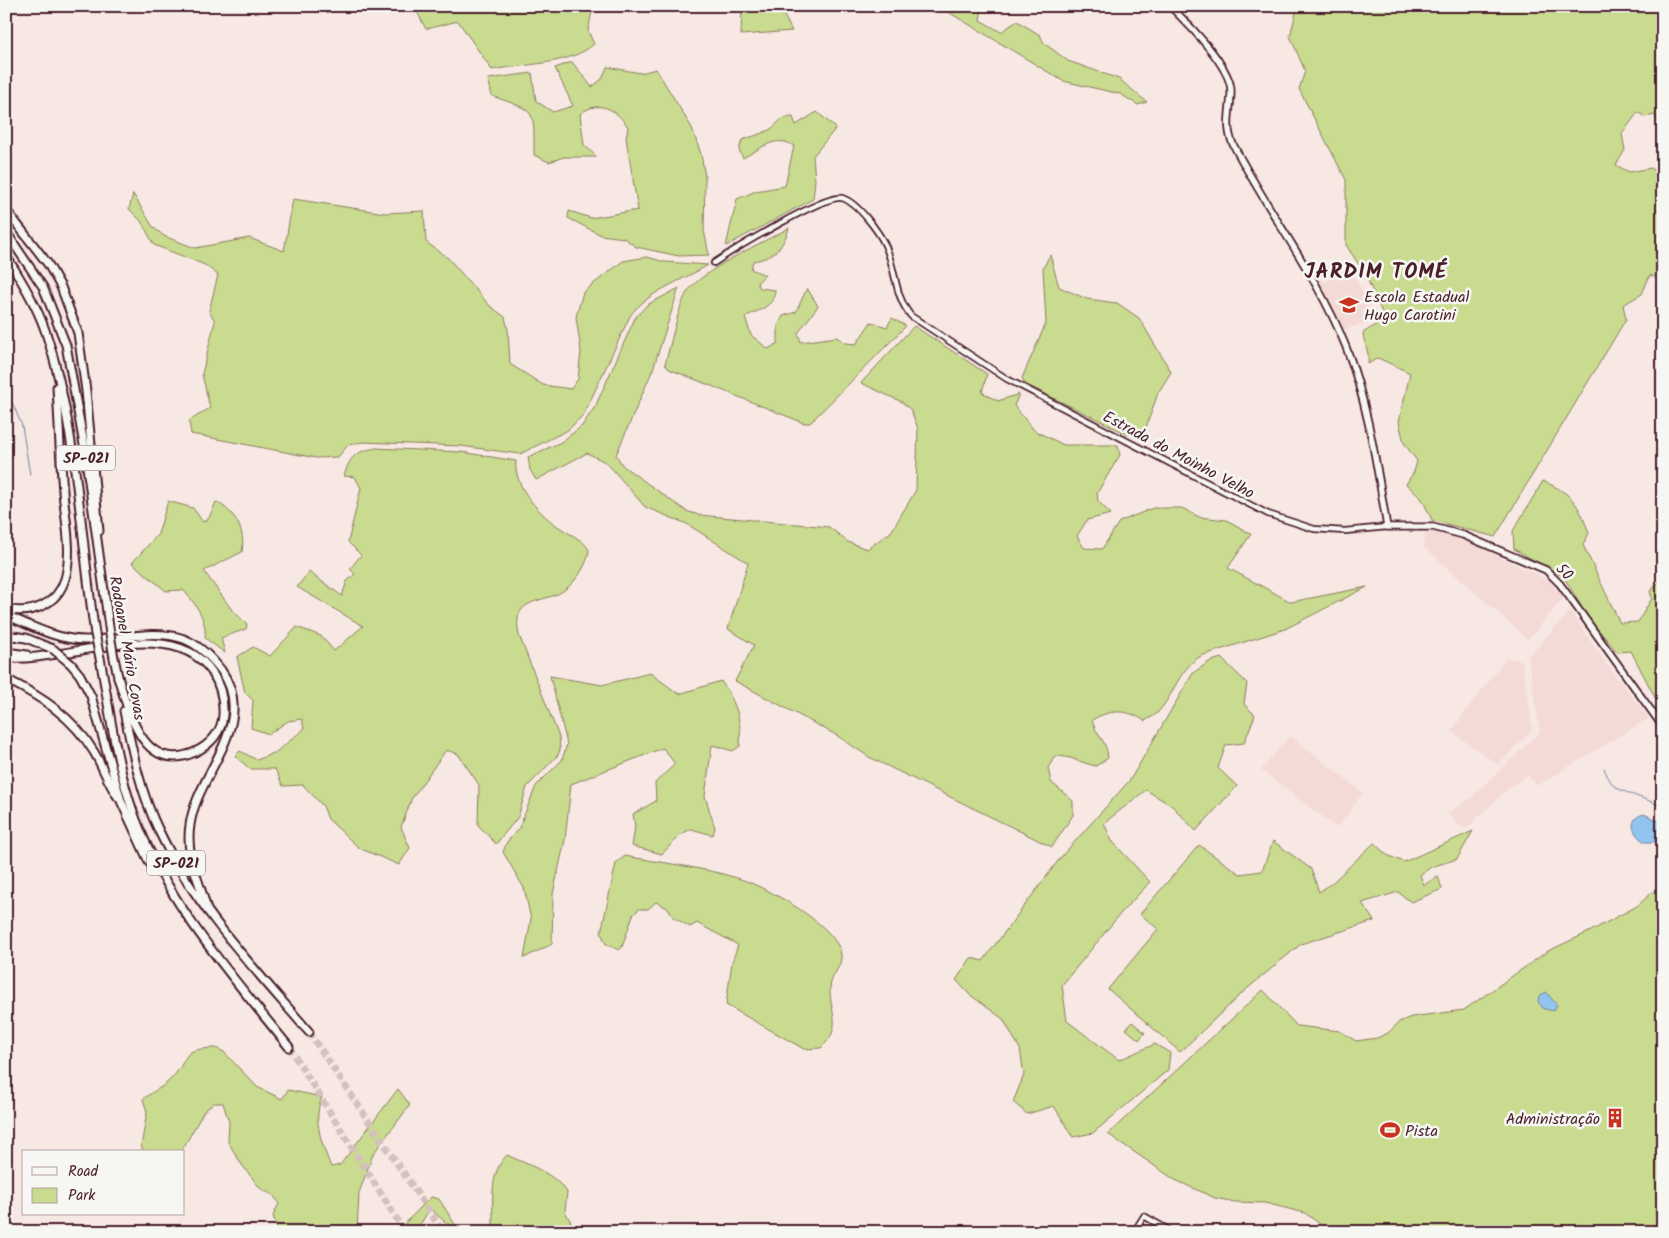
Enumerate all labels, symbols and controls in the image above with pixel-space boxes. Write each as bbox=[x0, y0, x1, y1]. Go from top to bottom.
district label: JARDIM TOMÉ bbox=[1304, 256, 1448, 289]
place label: Escola Estadual Hugo Carotini bbox=[1364, 285, 1469, 328]
school or university icon: Escola Estadual Hugo Carotini bbox=[1338, 294, 1360, 316]
street label: Estrada do Moinho Velho bbox=[1098, 405, 1259, 506]
road number: SP-021 bbox=[57, 446, 115, 470]
street label: 50 bbox=[1549, 557, 1579, 587]
street label: Rodoanel Mário Covas bbox=[102, 574, 152, 723]
road number: SP-021 bbox=[147, 850, 205, 876]
place label: Administração bbox=[1506, 1107, 1600, 1132]
building icon: Administração bbox=[1604, 1107, 1626, 1129]
sports icon: Pista bbox=[1379, 1119, 1401, 1141]
place label: Pista bbox=[1405, 1119, 1438, 1144]
legend bbox=[22, 1150, 185, 1216]
text: Road bbox=[68, 1160, 99, 1184]
text: Park bbox=[68, 1184, 96, 1208]

